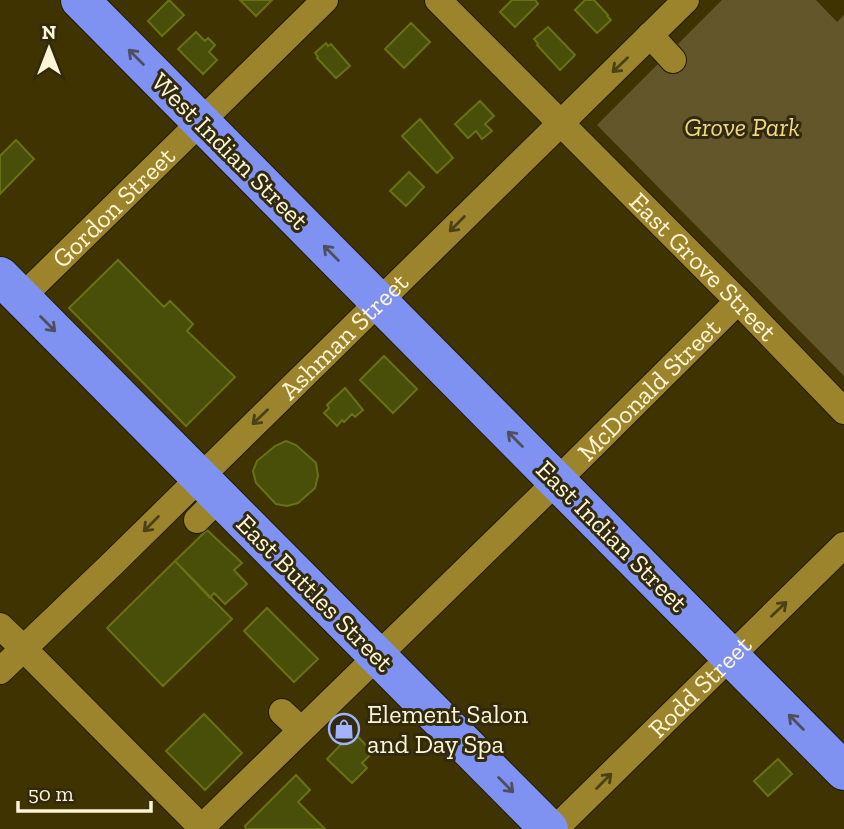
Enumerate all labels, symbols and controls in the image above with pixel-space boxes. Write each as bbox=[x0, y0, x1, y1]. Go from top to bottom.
north arrow bbox=[14, 14, 84, 84]
text: N bbox=[42, 21, 56, 44]
one-way arrow bbox=[128, 48, 145, 65]
one-way arrow bbox=[611, 56, 628, 73]
street label: West Indian Street bbox=[145, 66, 315, 236]
park label: Grove Park bbox=[684, 111, 800, 143]
street label: Gordon Street bbox=[45, 140, 182, 275]
street label: East Grove Street bbox=[623, 186, 784, 348]
one-way arrow bbox=[449, 216, 466, 233]
one-way arrow bbox=[323, 244, 340, 261]
street label: Ashman Street bbox=[273, 266, 415, 406]
street label: McDonald Street bbox=[571, 312, 727, 468]
one-way arrow bbox=[40, 315, 57, 332]
one-way arrow bbox=[252, 408, 269, 425]
one-way arrow bbox=[507, 431, 524, 448]
street label: East Indian Street bbox=[529, 453, 695, 619]
street label: East Buttles Street bbox=[230, 508, 401, 679]
one-way arrow bbox=[143, 515, 160, 532]
one-way arrow bbox=[770, 600, 787, 617]
street label: Rodd Street bbox=[641, 629, 758, 744]
place label: Element Salon and Day Spa bbox=[367, 698, 528, 760]
shop icon: Element Salon and Day Spa bbox=[327, 712, 361, 746]
one-way arrow bbox=[788, 714, 805, 731]
scale bar bbox=[18, 770, 150, 814]
one-way arrow bbox=[595, 773, 612, 790]
one-way arrow bbox=[498, 777, 515, 794]
text: 50 m bbox=[28, 781, 74, 806]

